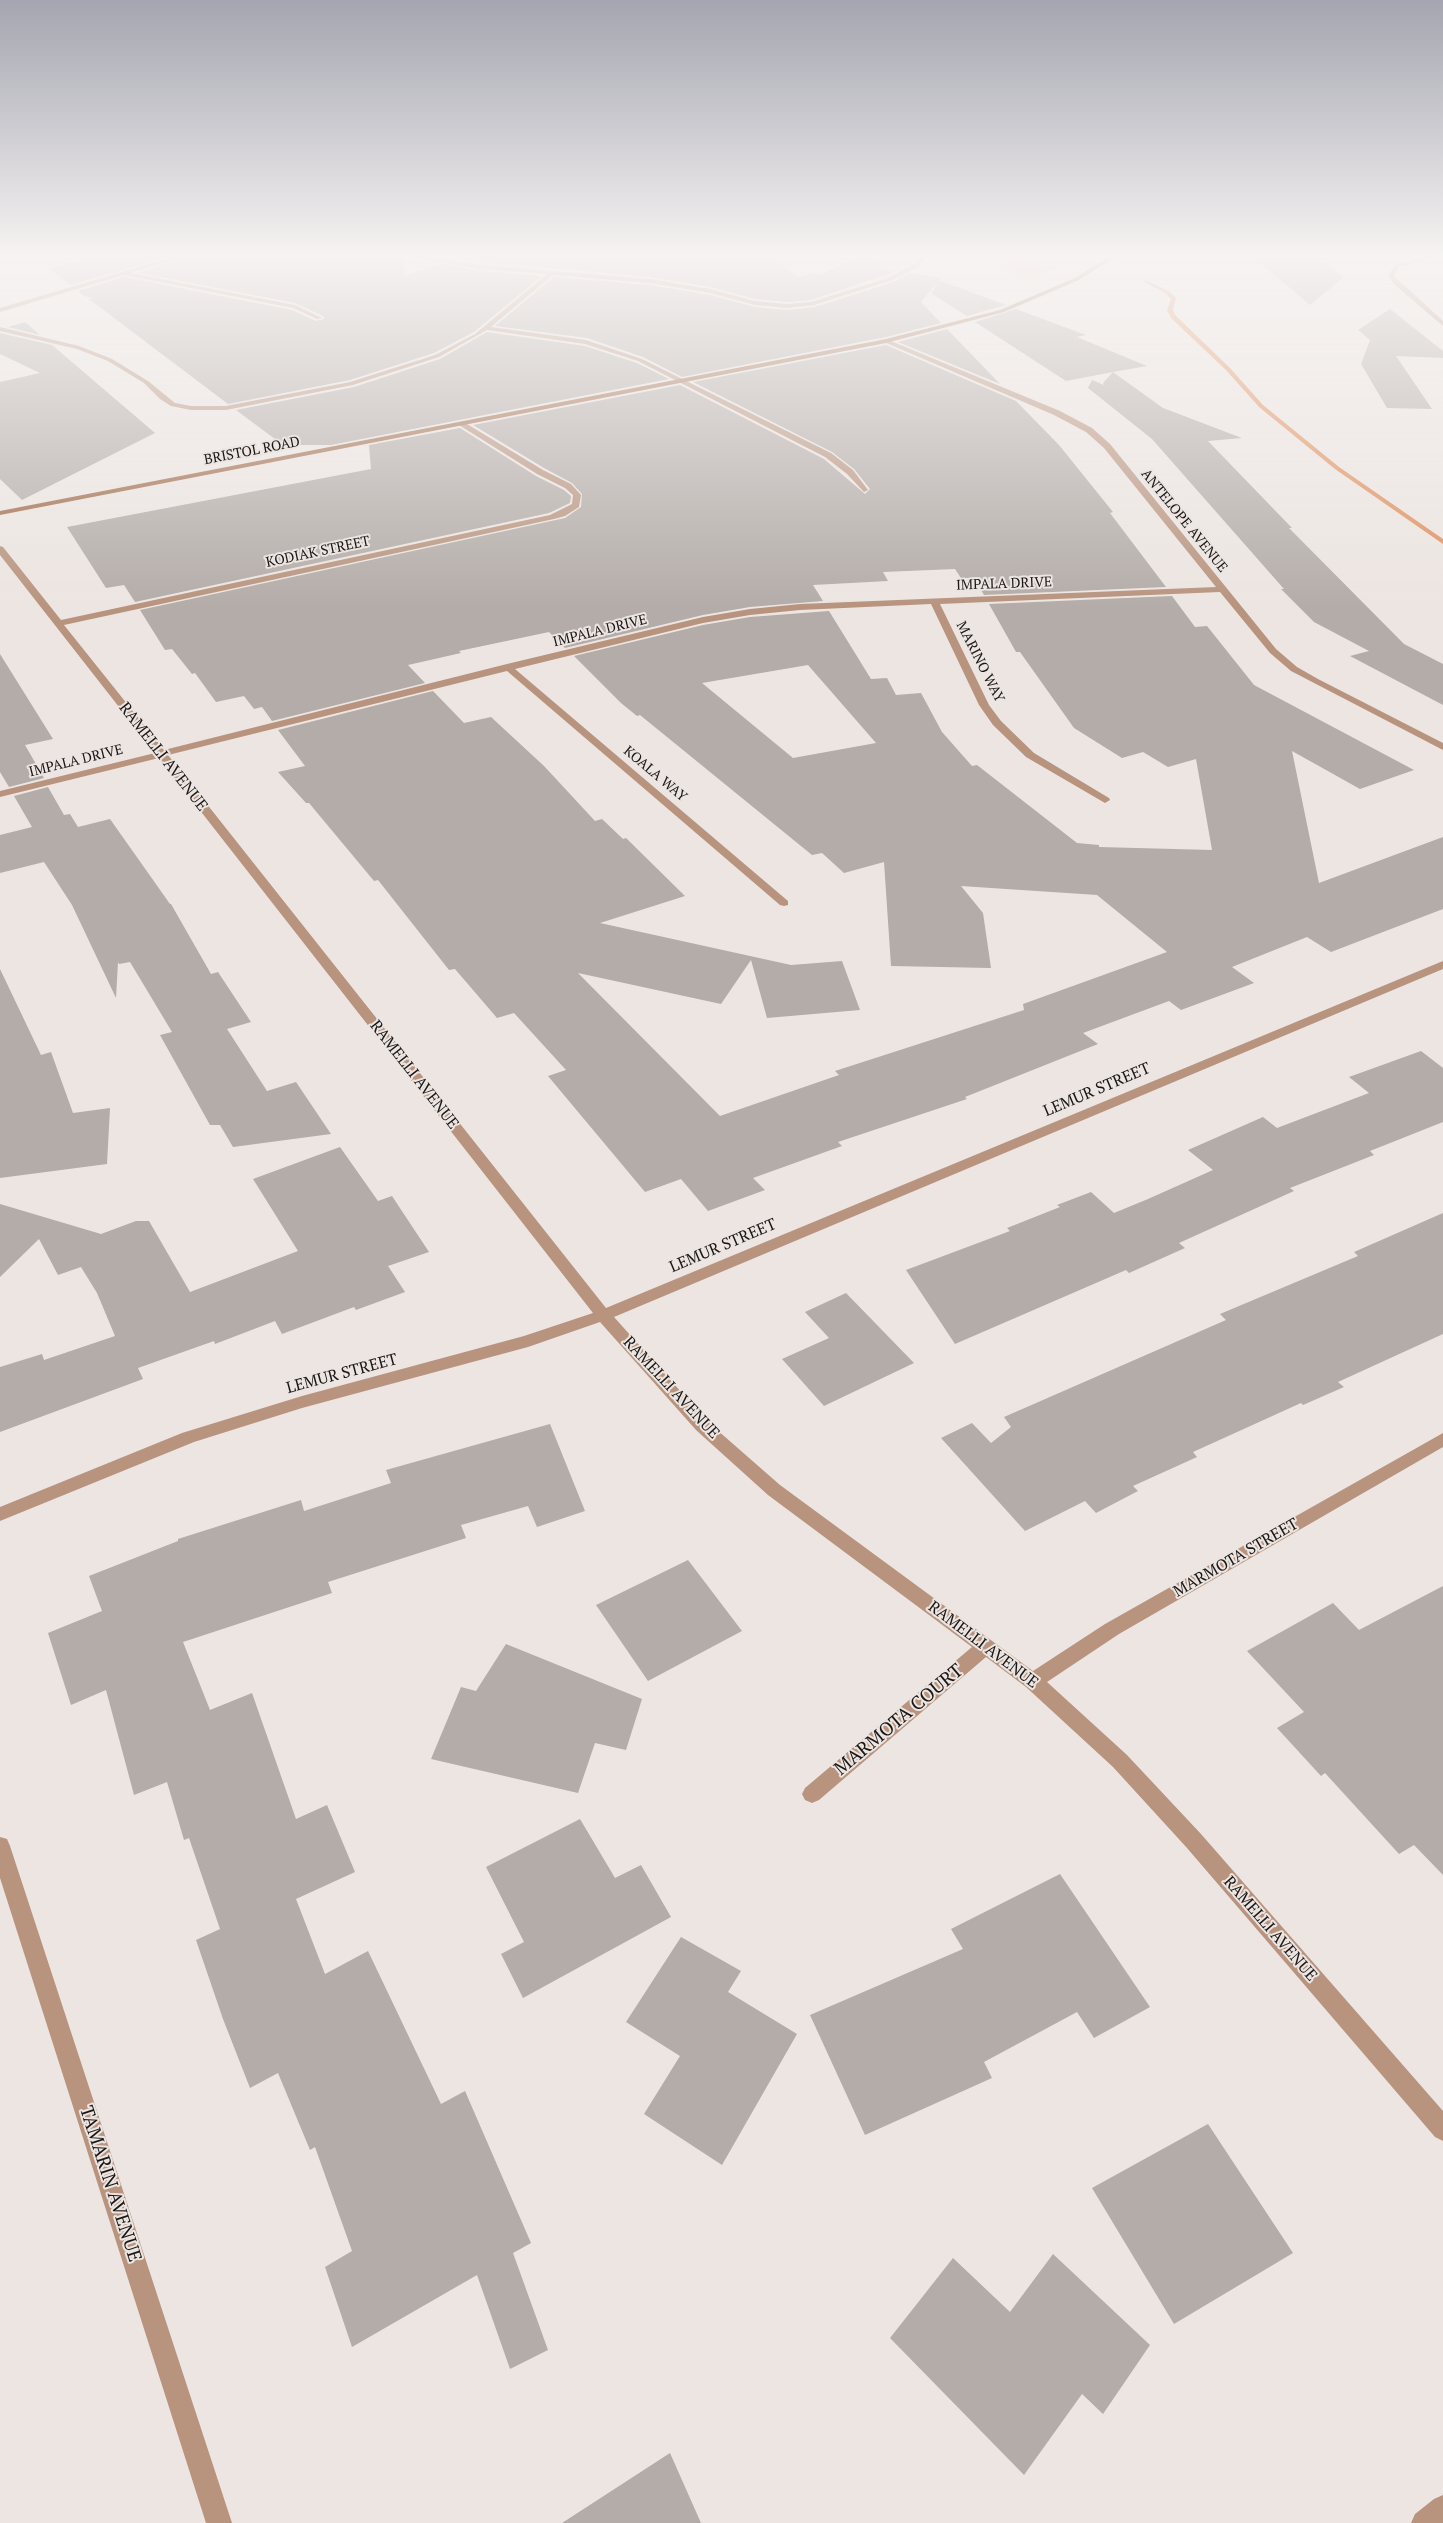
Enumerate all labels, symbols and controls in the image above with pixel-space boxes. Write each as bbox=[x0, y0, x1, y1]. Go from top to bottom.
street label: BRISTOL ROAD bbox=[203, 433, 301, 469]
street label: ANTELOPE AVENUE bbox=[1137, 466, 1231, 576]
street label: KODIAK STREET bbox=[264, 533, 372, 571]
street label: IMPALA DRIVE bbox=[956, 574, 1052, 594]
street label: IMPALA DRIVE bbox=[551, 611, 649, 651]
street label: MARINO WAY bbox=[952, 619, 1008, 705]
street label: RAMELLI AVENUE bbox=[115, 699, 211, 815]
street label: IMPALA DRIVE bbox=[27, 741, 125, 781]
street label: KOALA WAY bbox=[620, 743, 690, 805]
street label: RAMELLI AVENUE bbox=[366, 1017, 462, 1133]
street label: LEMUR STREET bbox=[1041, 1059, 1153, 1121]
street label: LEMUR STREET bbox=[667, 1215, 779, 1277]
street label: RAMELLI AVENUE bbox=[619, 1333, 723, 1443]
street label: LEMUR STREET bbox=[284, 1350, 400, 1398]
street label: MARMOTA STREET bbox=[1170, 1514, 1302, 1602]
street label: RAMELLI AVENUE bbox=[924, 1597, 1042, 1693]
street label: MARMOTA COURT bbox=[830, 1660, 968, 1780]
street label: RAMELLI AVENUE bbox=[1219, 1873, 1321, 1985]
street label: TAMARIN AVENUE bbox=[74, 2103, 146, 2265]

